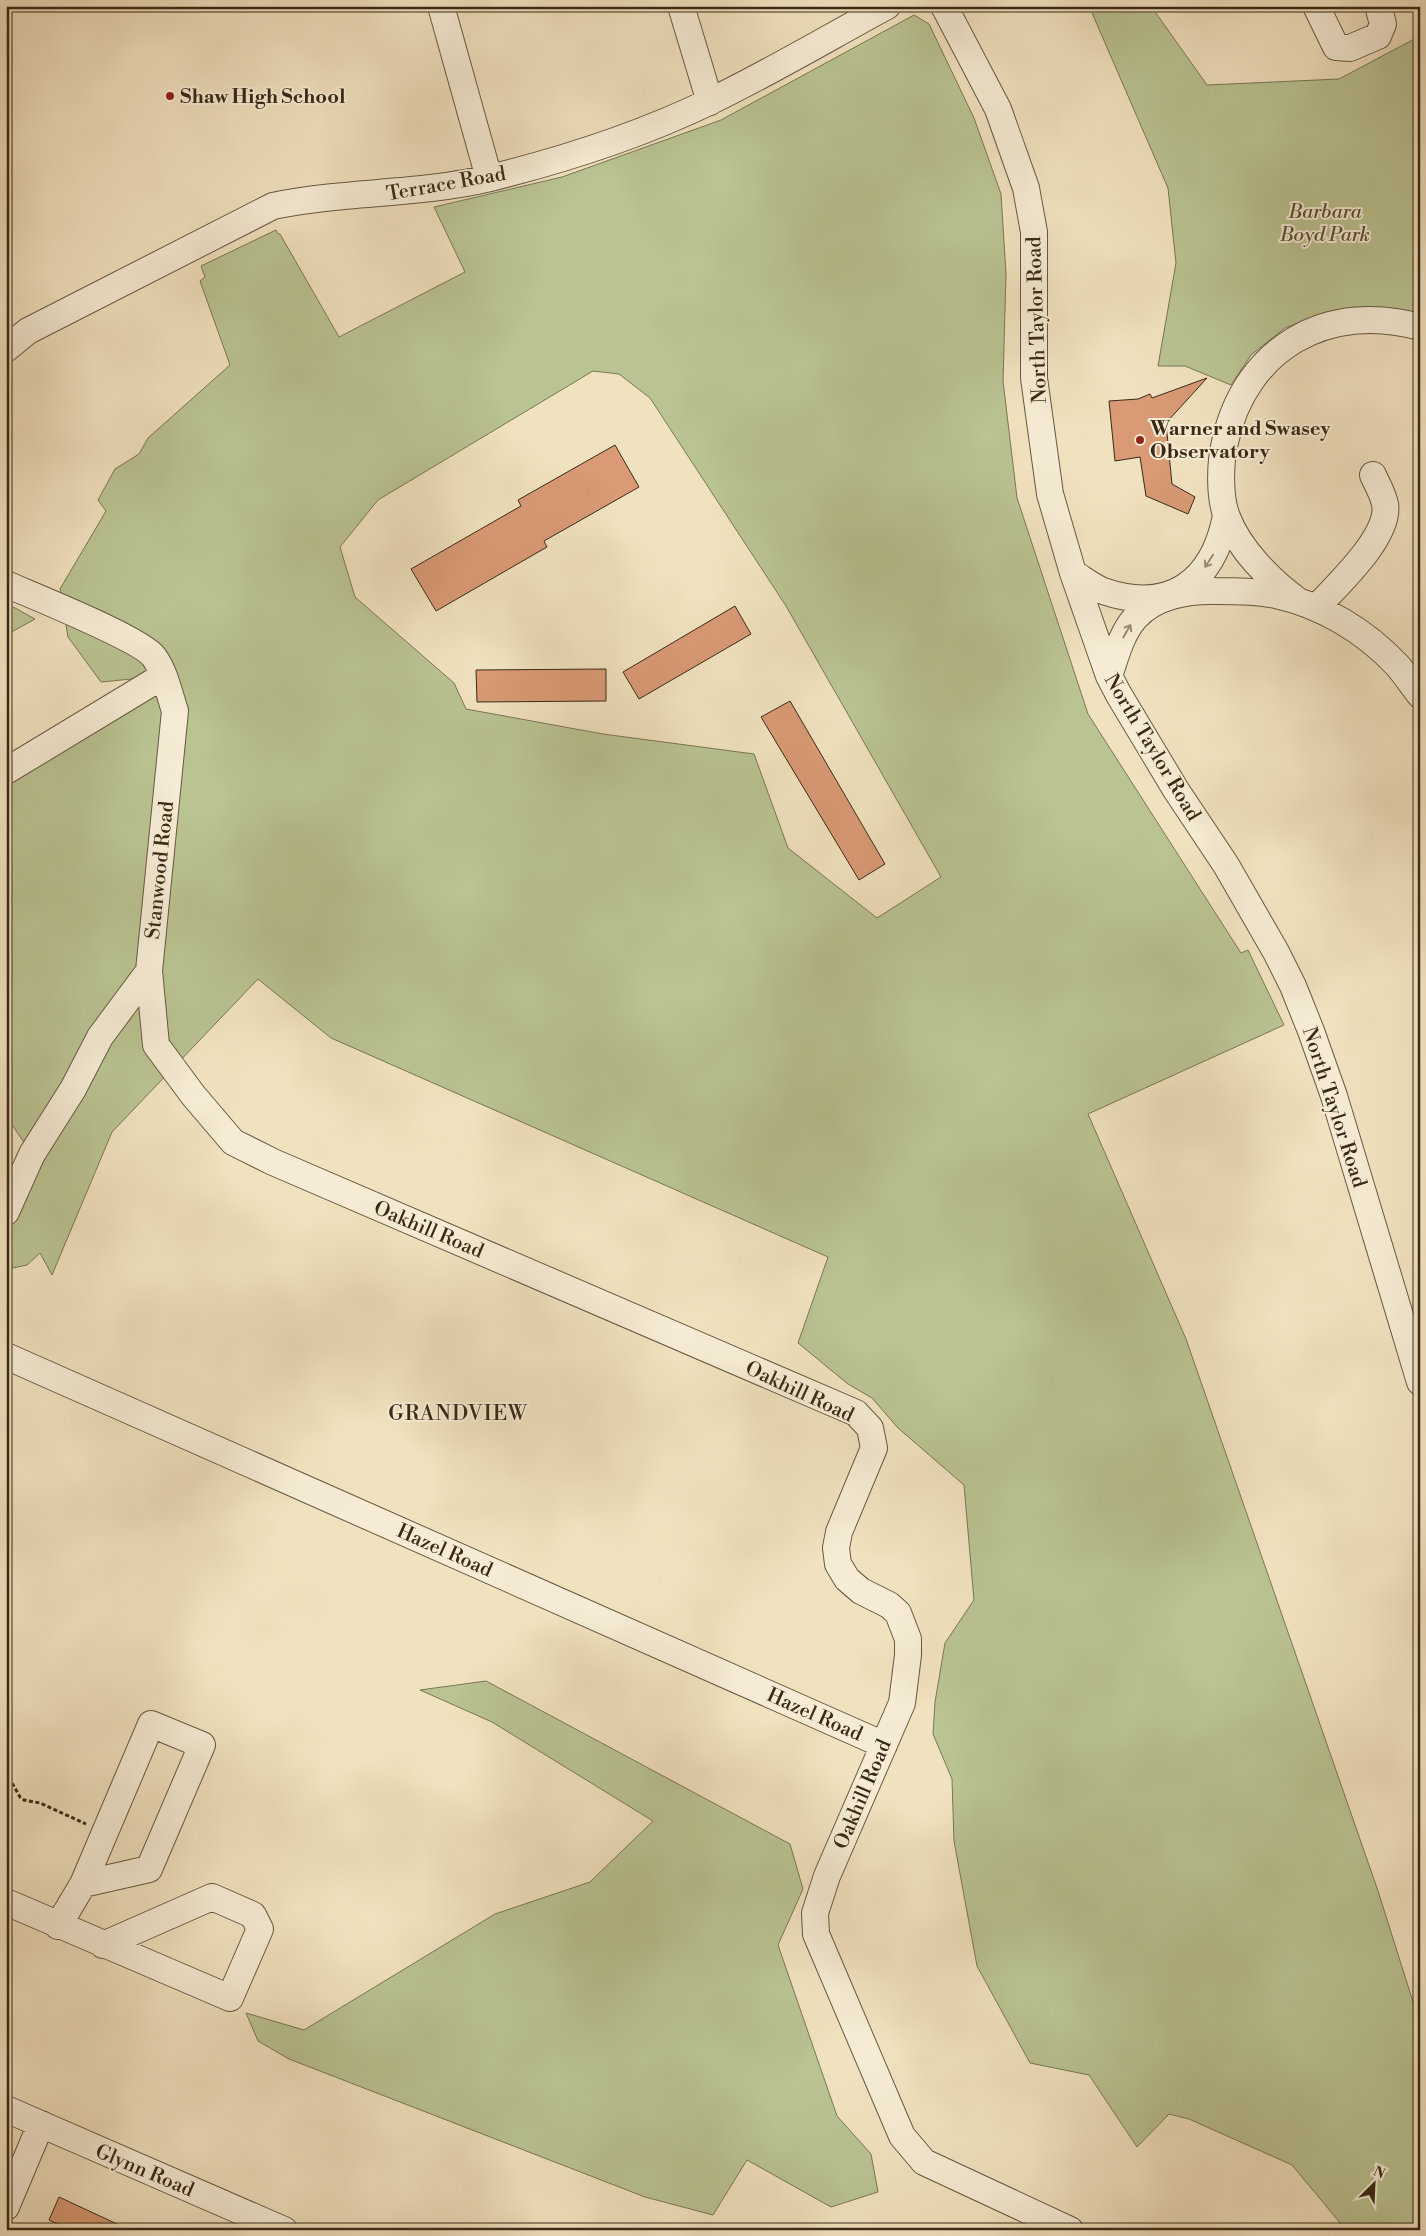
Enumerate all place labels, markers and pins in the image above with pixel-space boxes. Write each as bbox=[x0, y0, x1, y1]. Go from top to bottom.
place label: Shaw High School bbox=[180, 85, 346, 110]
marker: Shaw High School bbox=[164, 90, 176, 102]
place label: Warner and Swasey Observatory bbox=[1149, 417, 1332, 465]
marker: Warner and Swasey Observatory bbox=[1134, 434, 1146, 446]

